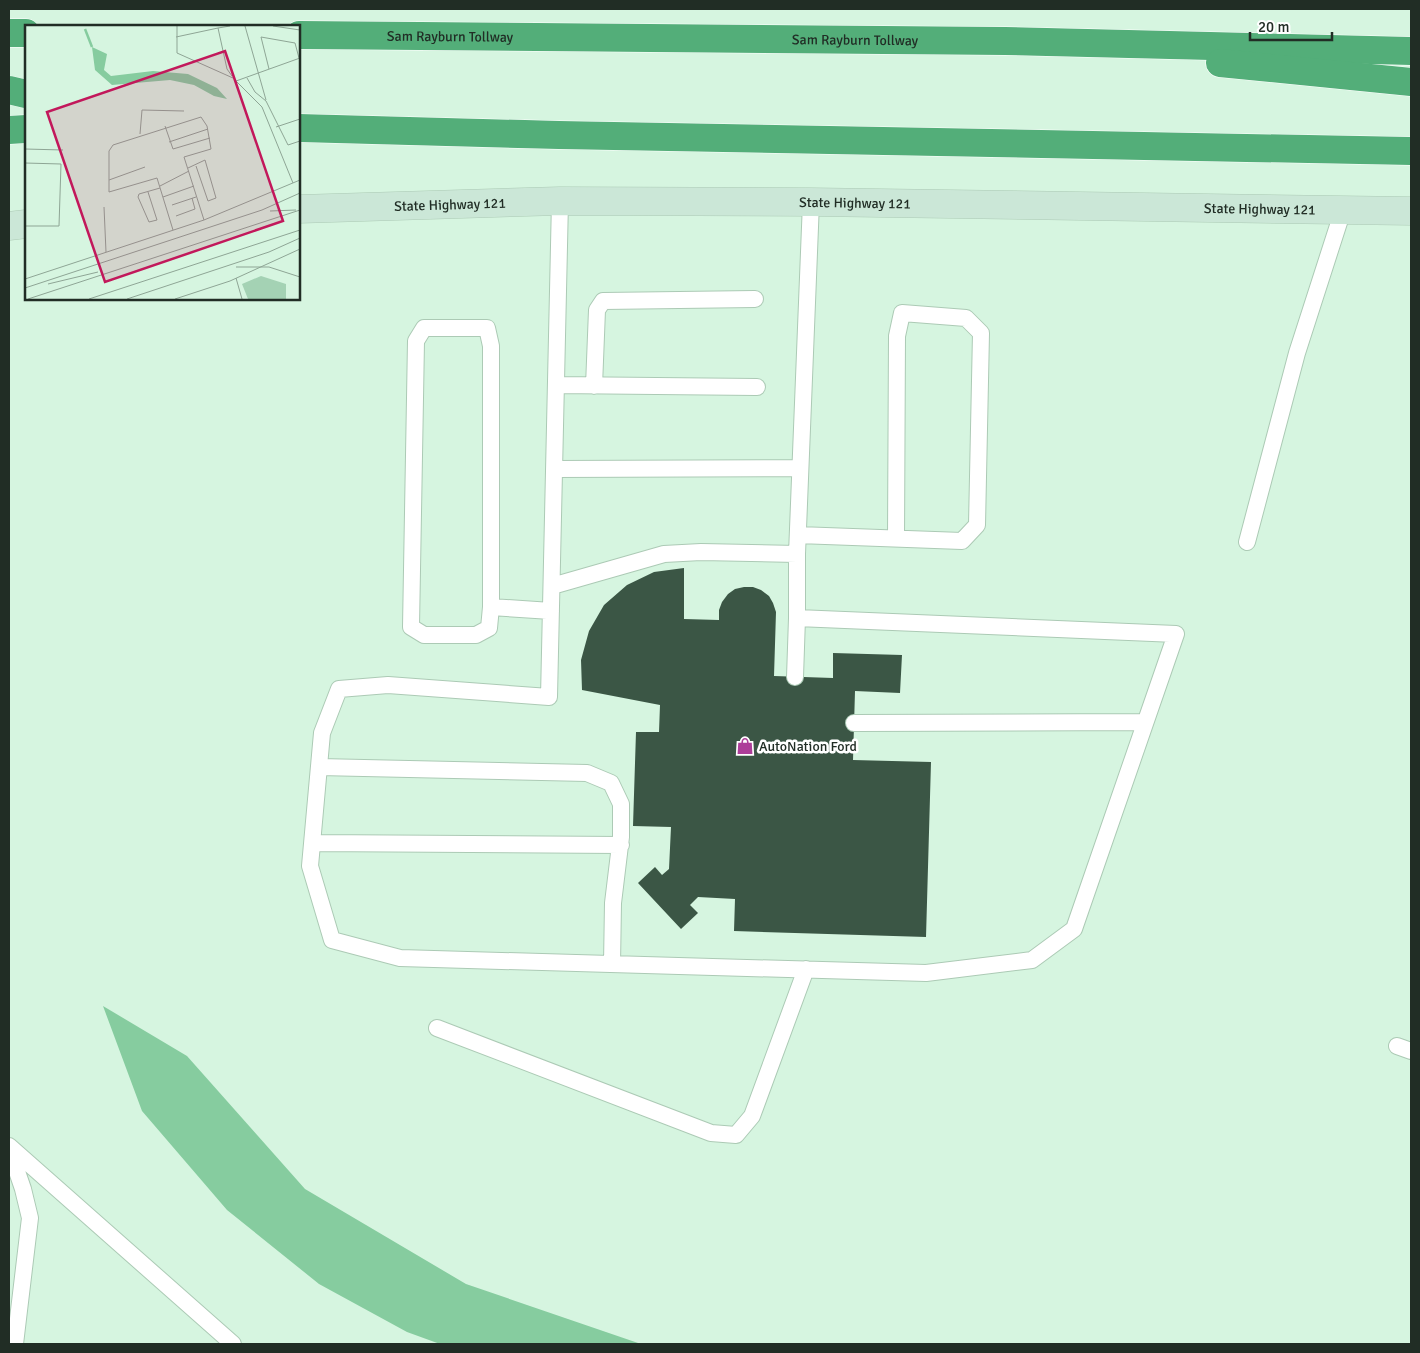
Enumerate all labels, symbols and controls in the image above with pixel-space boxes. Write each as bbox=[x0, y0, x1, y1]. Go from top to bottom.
scale bar bbox=[1250, 10, 1332, 42]
text: 20 m bbox=[1258, 18, 1289, 36]
inset map bbox=[25, 25, 300, 300]
street label: Sam Rayburn Tollway bbox=[387, 28, 514, 46]
street label: Sam Rayburn Tollway bbox=[792, 31, 919, 49]
street label: State Highway 121 bbox=[799, 194, 911, 212]
street label: State Highway 121 bbox=[394, 195, 506, 215]
street label: State Highway 121 bbox=[1204, 200, 1316, 219]
shop icon: AutoNation Ford bbox=[735, 736, 755, 756]
place label: AutoNation Ford bbox=[759, 738, 857, 755]

